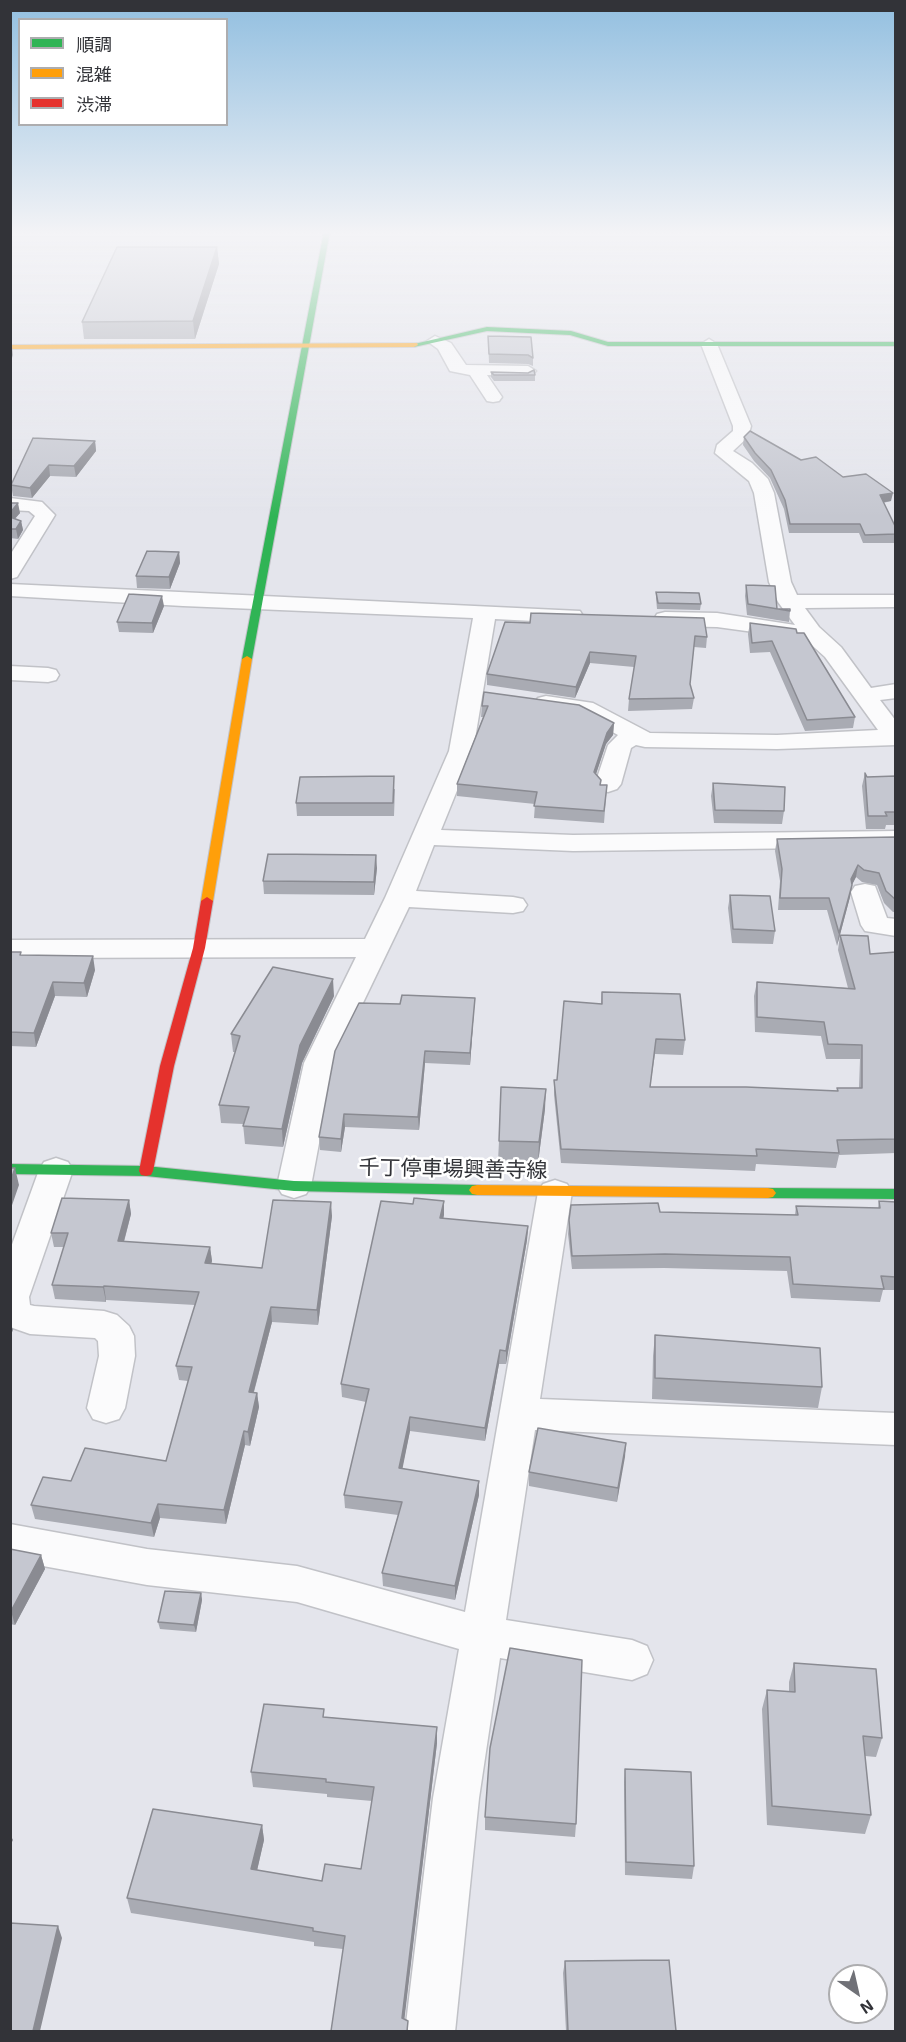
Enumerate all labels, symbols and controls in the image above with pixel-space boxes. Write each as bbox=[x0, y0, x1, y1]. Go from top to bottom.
legend bbox=[18, 18, 228, 126]
text: 順調 bbox=[76, 33, 112, 55]
text: 混雑 bbox=[76, 63, 112, 85]
text: 渋滞 bbox=[76, 93, 112, 115]
street label: 千丁停車場興善寺線 bbox=[358, 1155, 548, 1183]
north arrow bbox=[828, 1964, 888, 2024]
text: N bbox=[857, 1997, 877, 2019]

